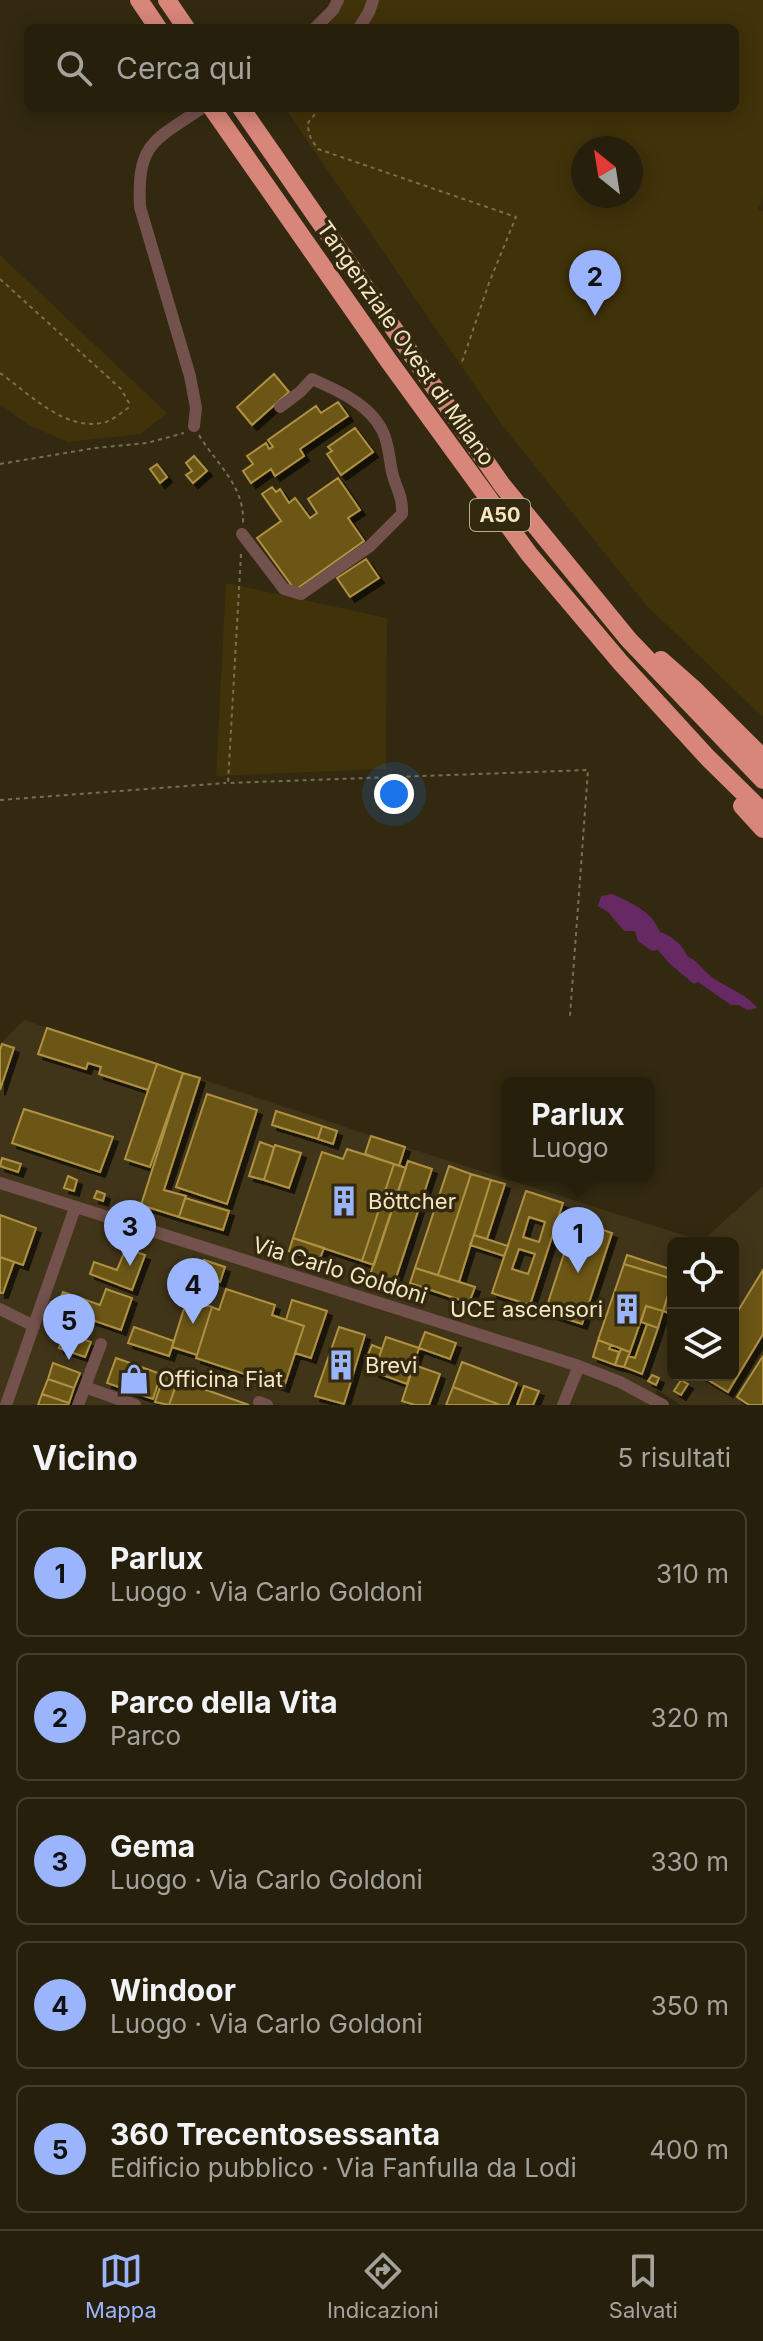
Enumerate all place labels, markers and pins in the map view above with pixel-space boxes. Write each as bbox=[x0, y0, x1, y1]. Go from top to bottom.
pin: 2 bbox=[569, 250, 621, 316]
building icon: Böttcher bbox=[327, 1184, 361, 1218]
place label: Böttcher bbox=[368, 1188, 456, 1214]
pin: 3 bbox=[104, 1200, 156, 1266]
pin: 1 bbox=[552, 1207, 604, 1273]
pin: 4 bbox=[167, 1258, 219, 1324]
building icon: UCE ascensori bbox=[610, 1292, 644, 1326]
pin: 5 bbox=[43, 1294, 95, 1360]
place label: UCE ascensori bbox=[450, 1296, 603, 1322]
building icon: Brevi bbox=[324, 1348, 358, 1382]
place label: Brevi bbox=[365, 1352, 417, 1378]
shop icon: Officina Fiat bbox=[117, 1362, 151, 1396]
place label: Officina Fiat bbox=[158, 1366, 283, 1392]

